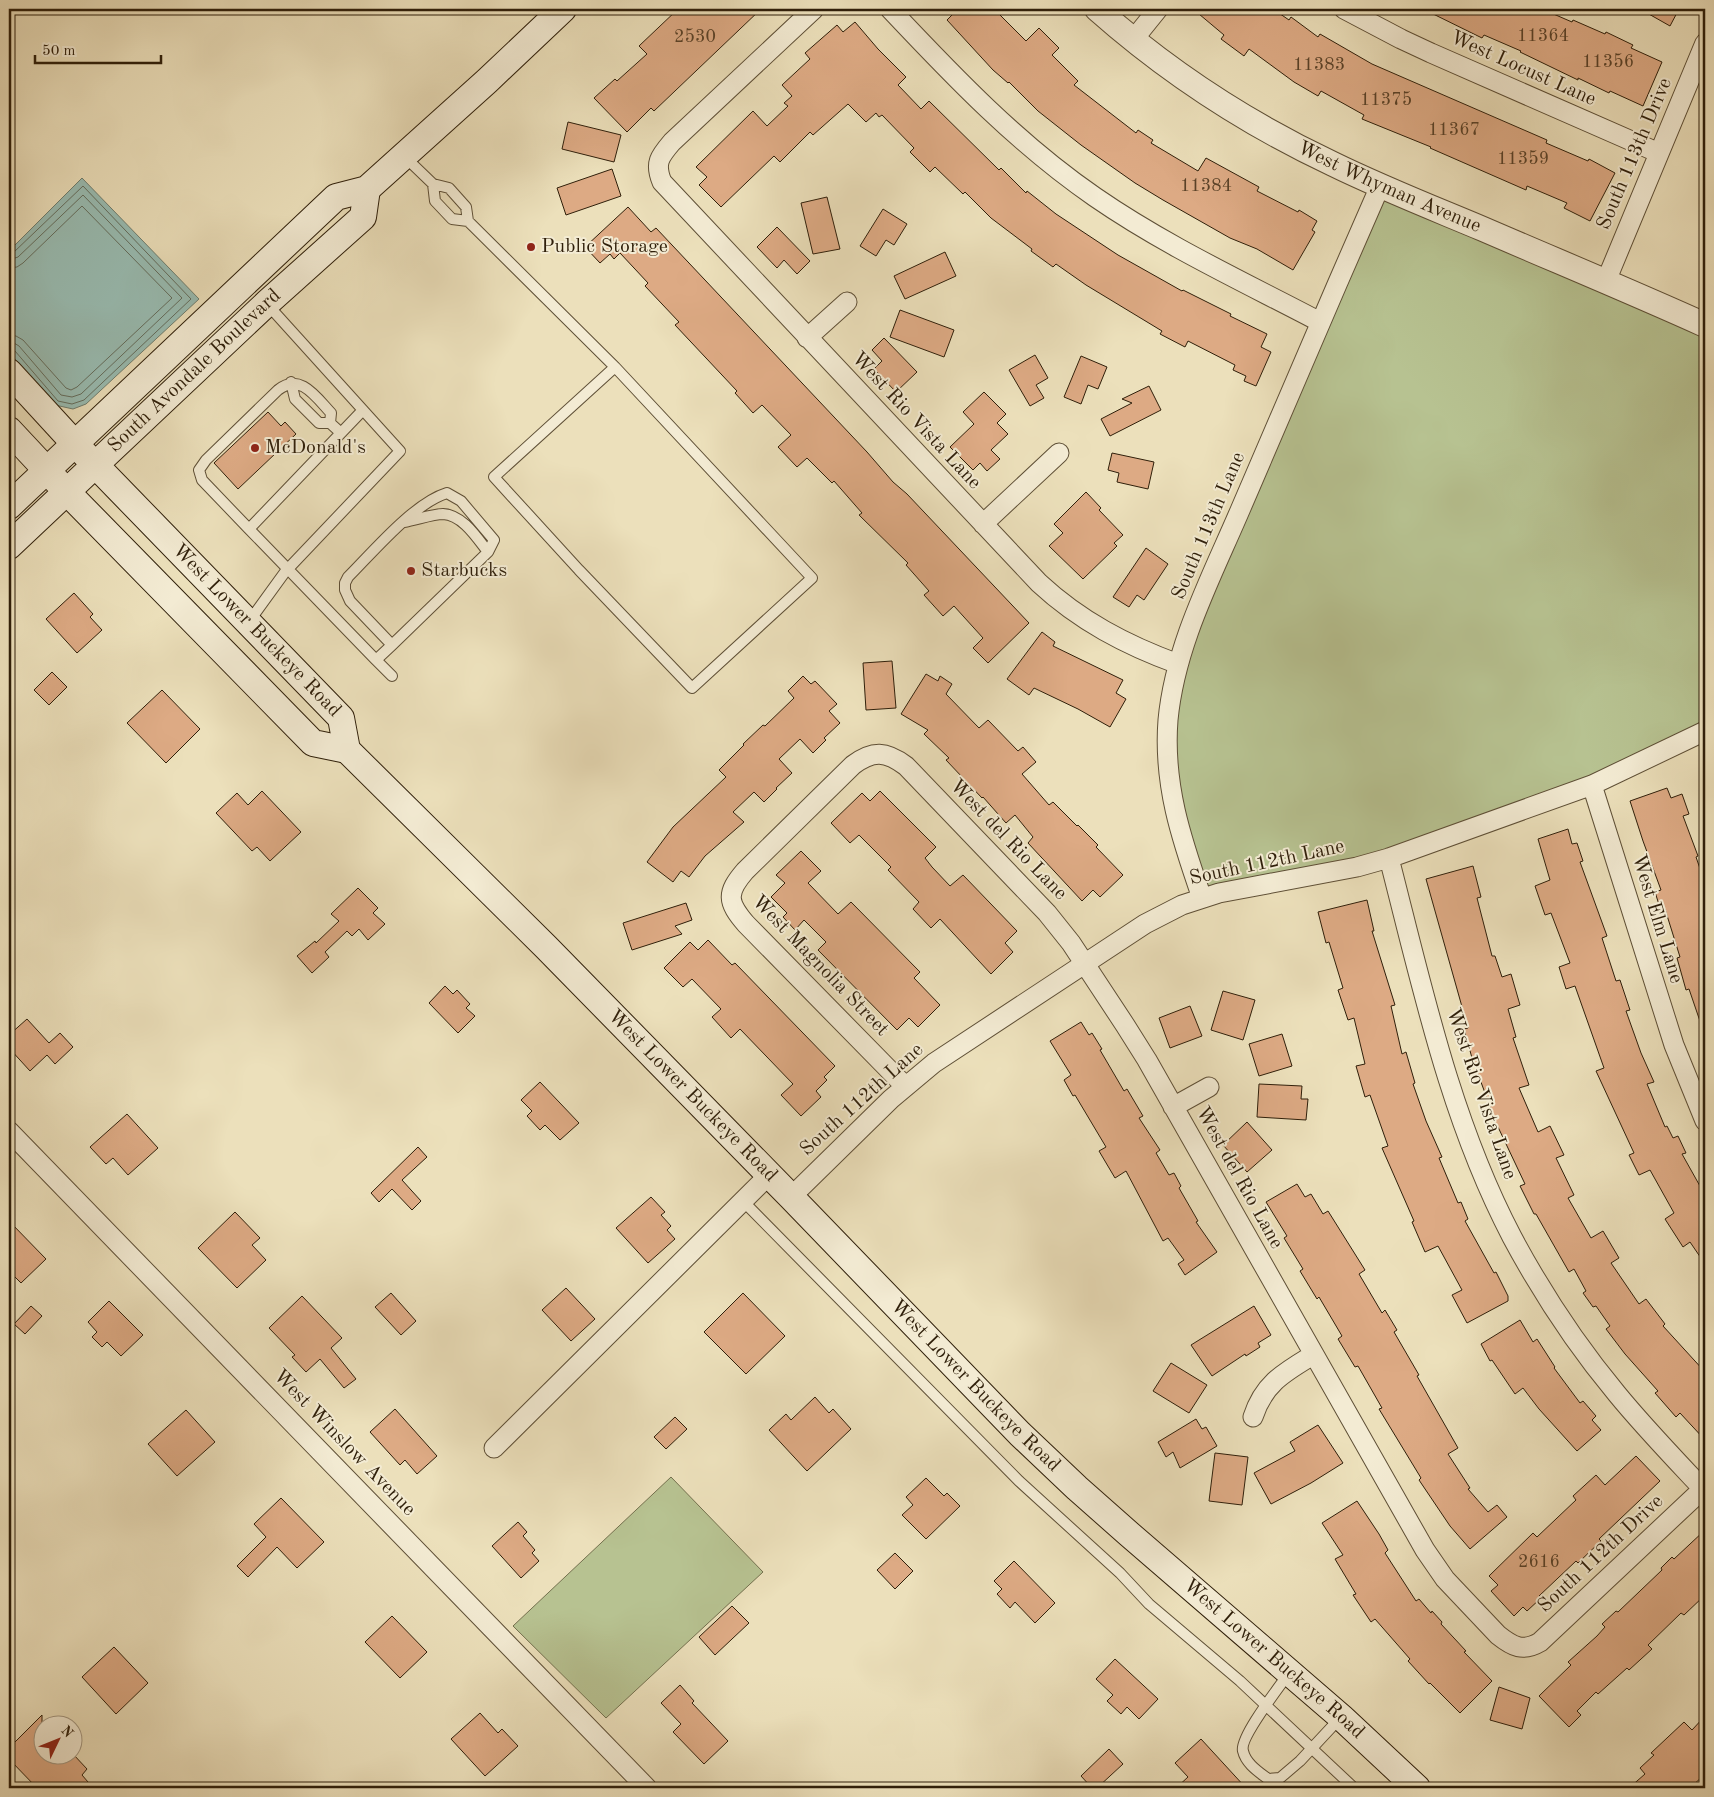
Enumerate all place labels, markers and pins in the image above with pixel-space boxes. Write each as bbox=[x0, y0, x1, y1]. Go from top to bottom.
place label: Public Storage bbox=[541, 237, 668, 257]
marker: Public Storage bbox=[525, 241, 537, 253]
place label: McDonald's bbox=[265, 438, 366, 458]
marker: McDonald's bbox=[249, 442, 261, 454]
place label: Starbucks bbox=[421, 561, 507, 581]
marker: Starbucks bbox=[405, 565, 417, 577]

